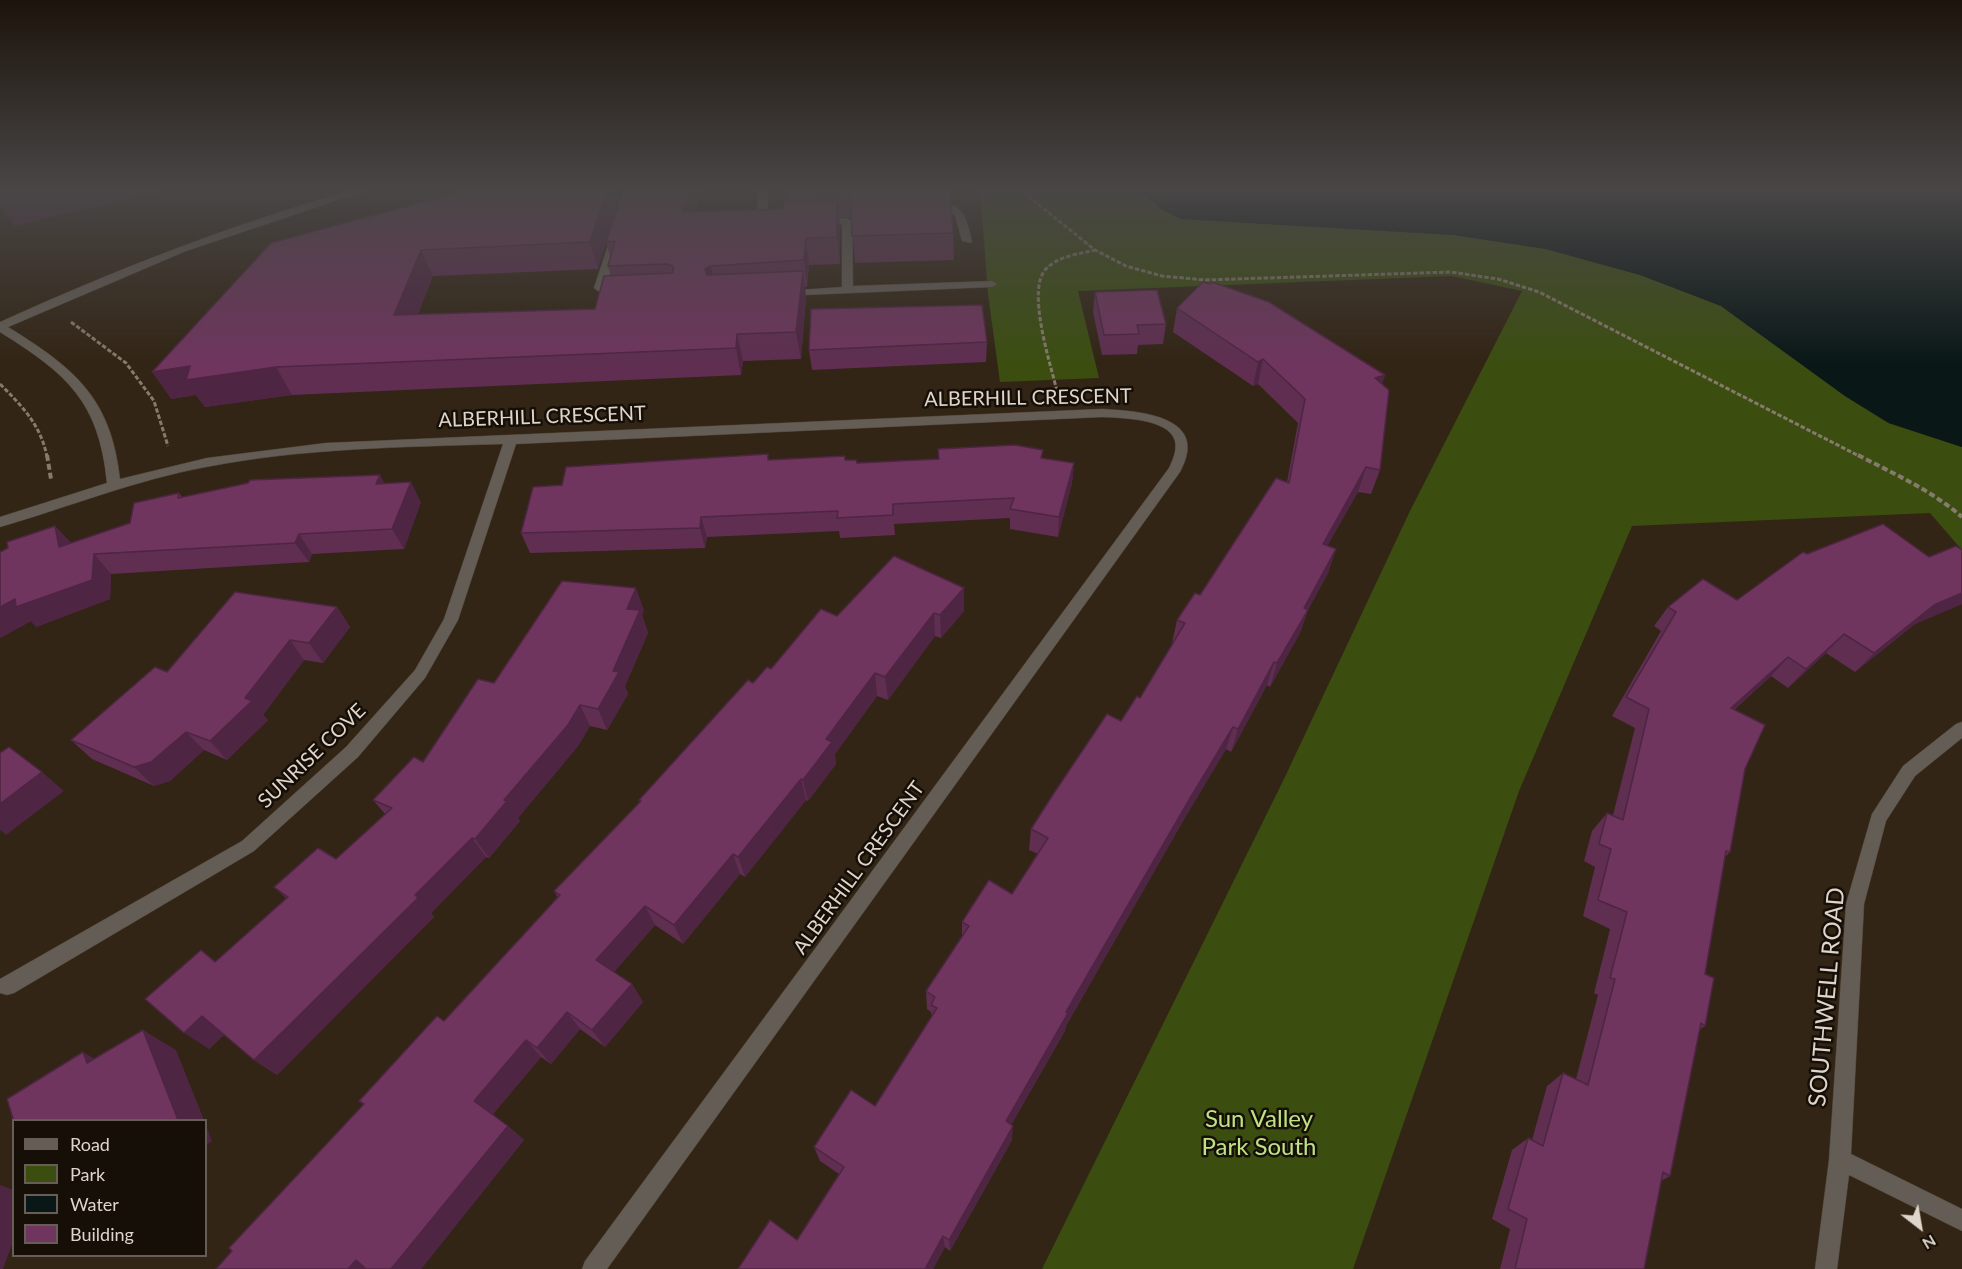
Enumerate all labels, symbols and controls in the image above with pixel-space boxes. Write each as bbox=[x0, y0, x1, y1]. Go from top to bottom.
street label: ALBERHILL CRESCENT bbox=[924, 384, 1132, 412]
street label: ALBERHILL CRESCENT bbox=[438, 401, 646, 433]
street label: SUNRISE COVE bbox=[253, 699, 371, 813]
street label: ALBERHILL CRESCENT bbox=[788, 777, 930, 959]
street label: SOUTHWELL ROAD bbox=[1803, 886, 1851, 1108]
park label: Sun Valley Park South bbox=[1202, 1105, 1316, 1161]
legend bbox=[12, 1119, 207, 1257]
text: Road bbox=[70, 1133, 110, 1155]
text: Park bbox=[70, 1163, 105, 1185]
text: Water bbox=[70, 1193, 119, 1215]
north arrow bbox=[1890, 1197, 1950, 1257]
text: Building bbox=[70, 1223, 134, 1245]
text: N bbox=[1919, 1232, 1940, 1254]

